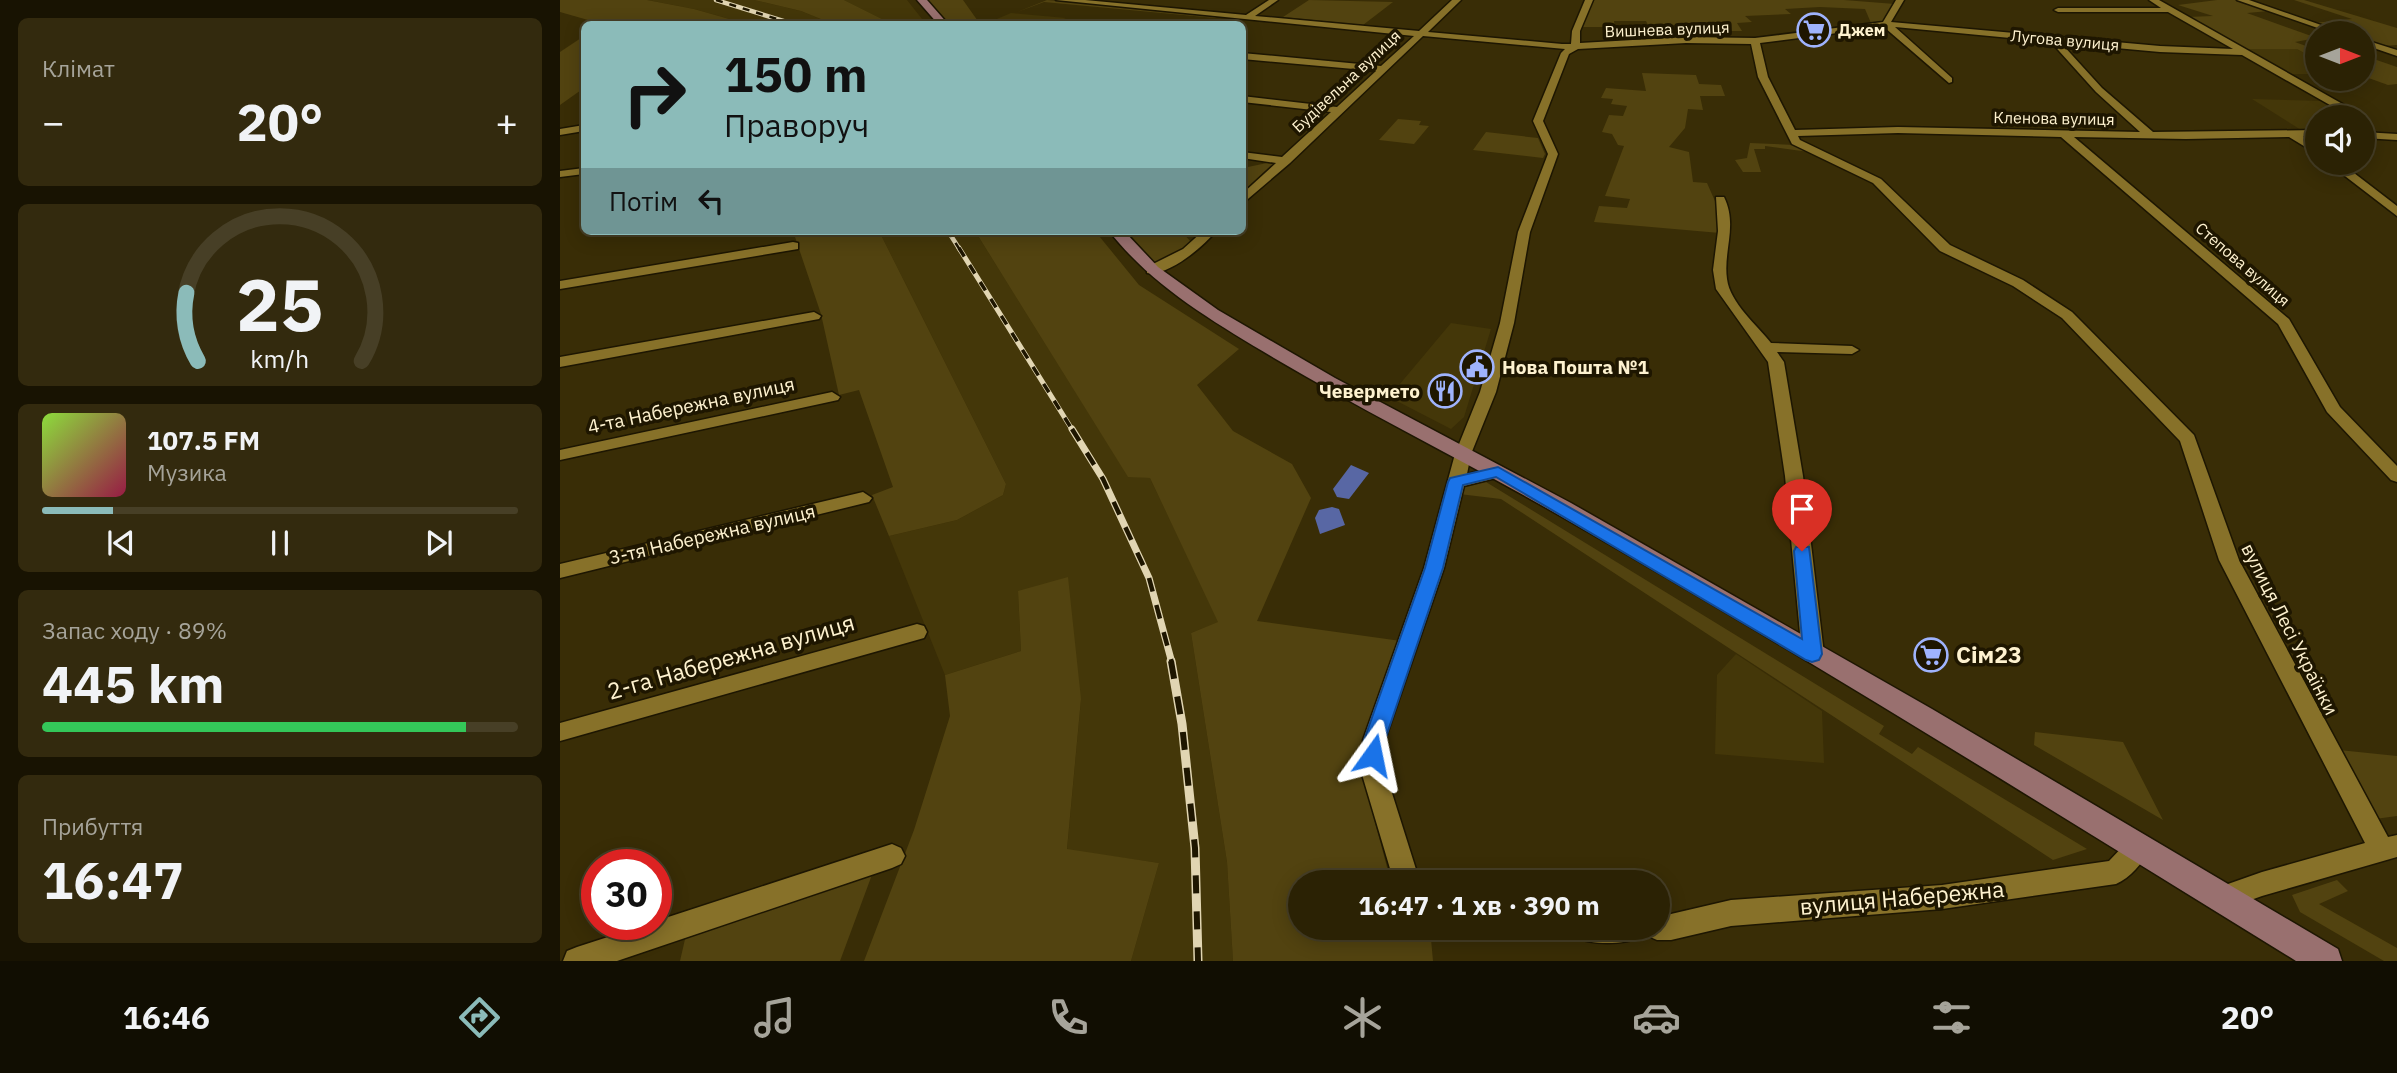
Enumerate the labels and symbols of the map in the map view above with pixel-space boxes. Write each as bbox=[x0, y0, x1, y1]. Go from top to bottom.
supermarket icon: Джем bbox=[1795, 11, 1833, 49]
street label: Вишнева вулиця bbox=[1604, 17, 1730, 41]
place label: Джем bbox=[1838, 20, 1885, 40]
north arrow bbox=[2305, 21, 2375, 91]
street label: Лугова вулиця bbox=[2010, 25, 2120, 55]
street label: Будівельна вулиця bbox=[1288, 26, 1404, 136]
street label: Кленова вулиця bbox=[1993, 107, 2115, 129]
street label: Степова вулиця bbox=[2192, 218, 2294, 310]
public building icon: Нова Пошта №1 bbox=[1458, 348, 1496, 386]
place label: Нова Пошта №1 bbox=[1502, 355, 1650, 379]
street label: 4-та Набережна вулиця bbox=[585, 371, 797, 439]
restaurant icon: Чевермето bbox=[1426, 372, 1464, 410]
place label: Чевермето bbox=[1319, 379, 1420, 403]
pin bbox=[1772, 479, 1832, 551]
street label: 3-тя Набережна вулиця bbox=[606, 499, 818, 569]
street label: вулиця Лесі Українки bbox=[2236, 539, 2344, 719]
street label: 2-га Набережна вулиця bbox=[604, 606, 858, 706]
supermarket icon: Сім23 bbox=[1912, 636, 1950, 674]
place label: Сім23 bbox=[1956, 639, 2022, 669]
position arrow bbox=[1336, 718, 1410, 792]
speed limit sign: 30 bbox=[581, 849, 672, 940]
street label: вулиця Набережна bbox=[1798, 873, 2005, 921]

